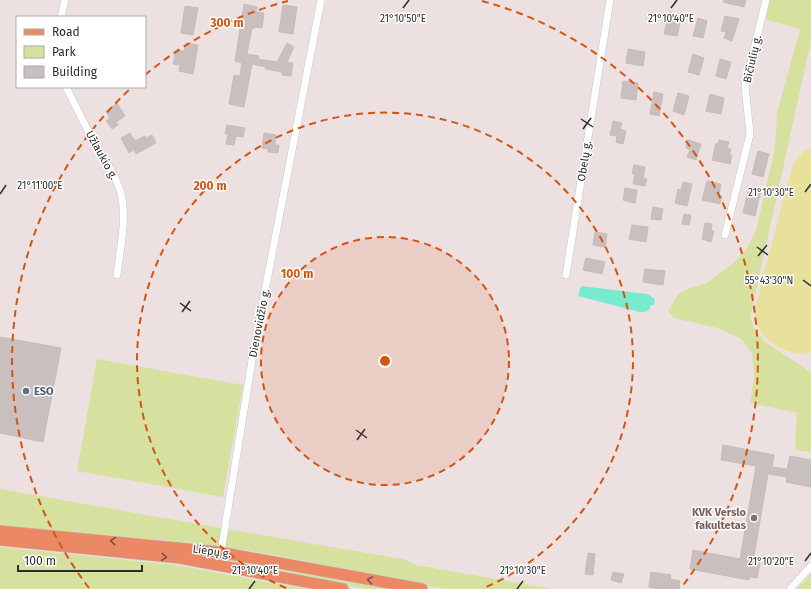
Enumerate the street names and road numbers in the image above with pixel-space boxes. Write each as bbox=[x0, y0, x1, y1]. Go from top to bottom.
street label: Bičiulių g. bbox=[741, 34, 764, 84]
street label: Užlaukio g. bbox=[83, 128, 121, 182]
street label: Obelų g. bbox=[575, 139, 594, 182]
street label: Dienovidžio g. bbox=[246, 287, 273, 359]
street label: Liepų g. bbox=[192, 542, 232, 561]

